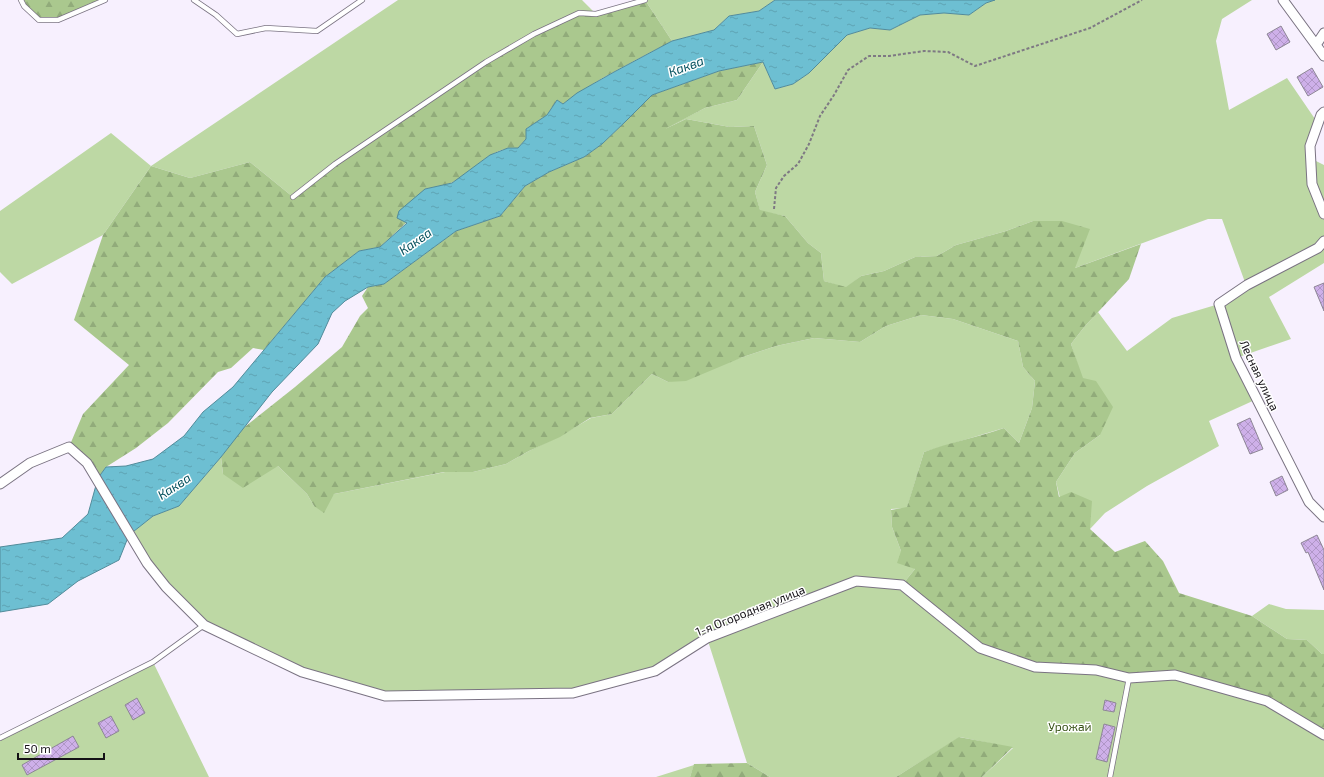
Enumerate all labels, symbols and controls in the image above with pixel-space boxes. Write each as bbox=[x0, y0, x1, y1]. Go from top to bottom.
water label: Каква bbox=[666, 52, 706, 80]
water label: Каква bbox=[395, 224, 435, 258]
street label: Лесная улица bbox=[1237, 337, 1283, 413]
water label: Каква bbox=[154, 469, 194, 503]
street label: 1-я Огородная улица bbox=[693, 582, 807, 639]
park label: Урожай bbox=[1048, 719, 1092, 733]
scale bar bbox=[18, 735, 104, 761]
text: 50 m bbox=[24, 741, 51, 755]

